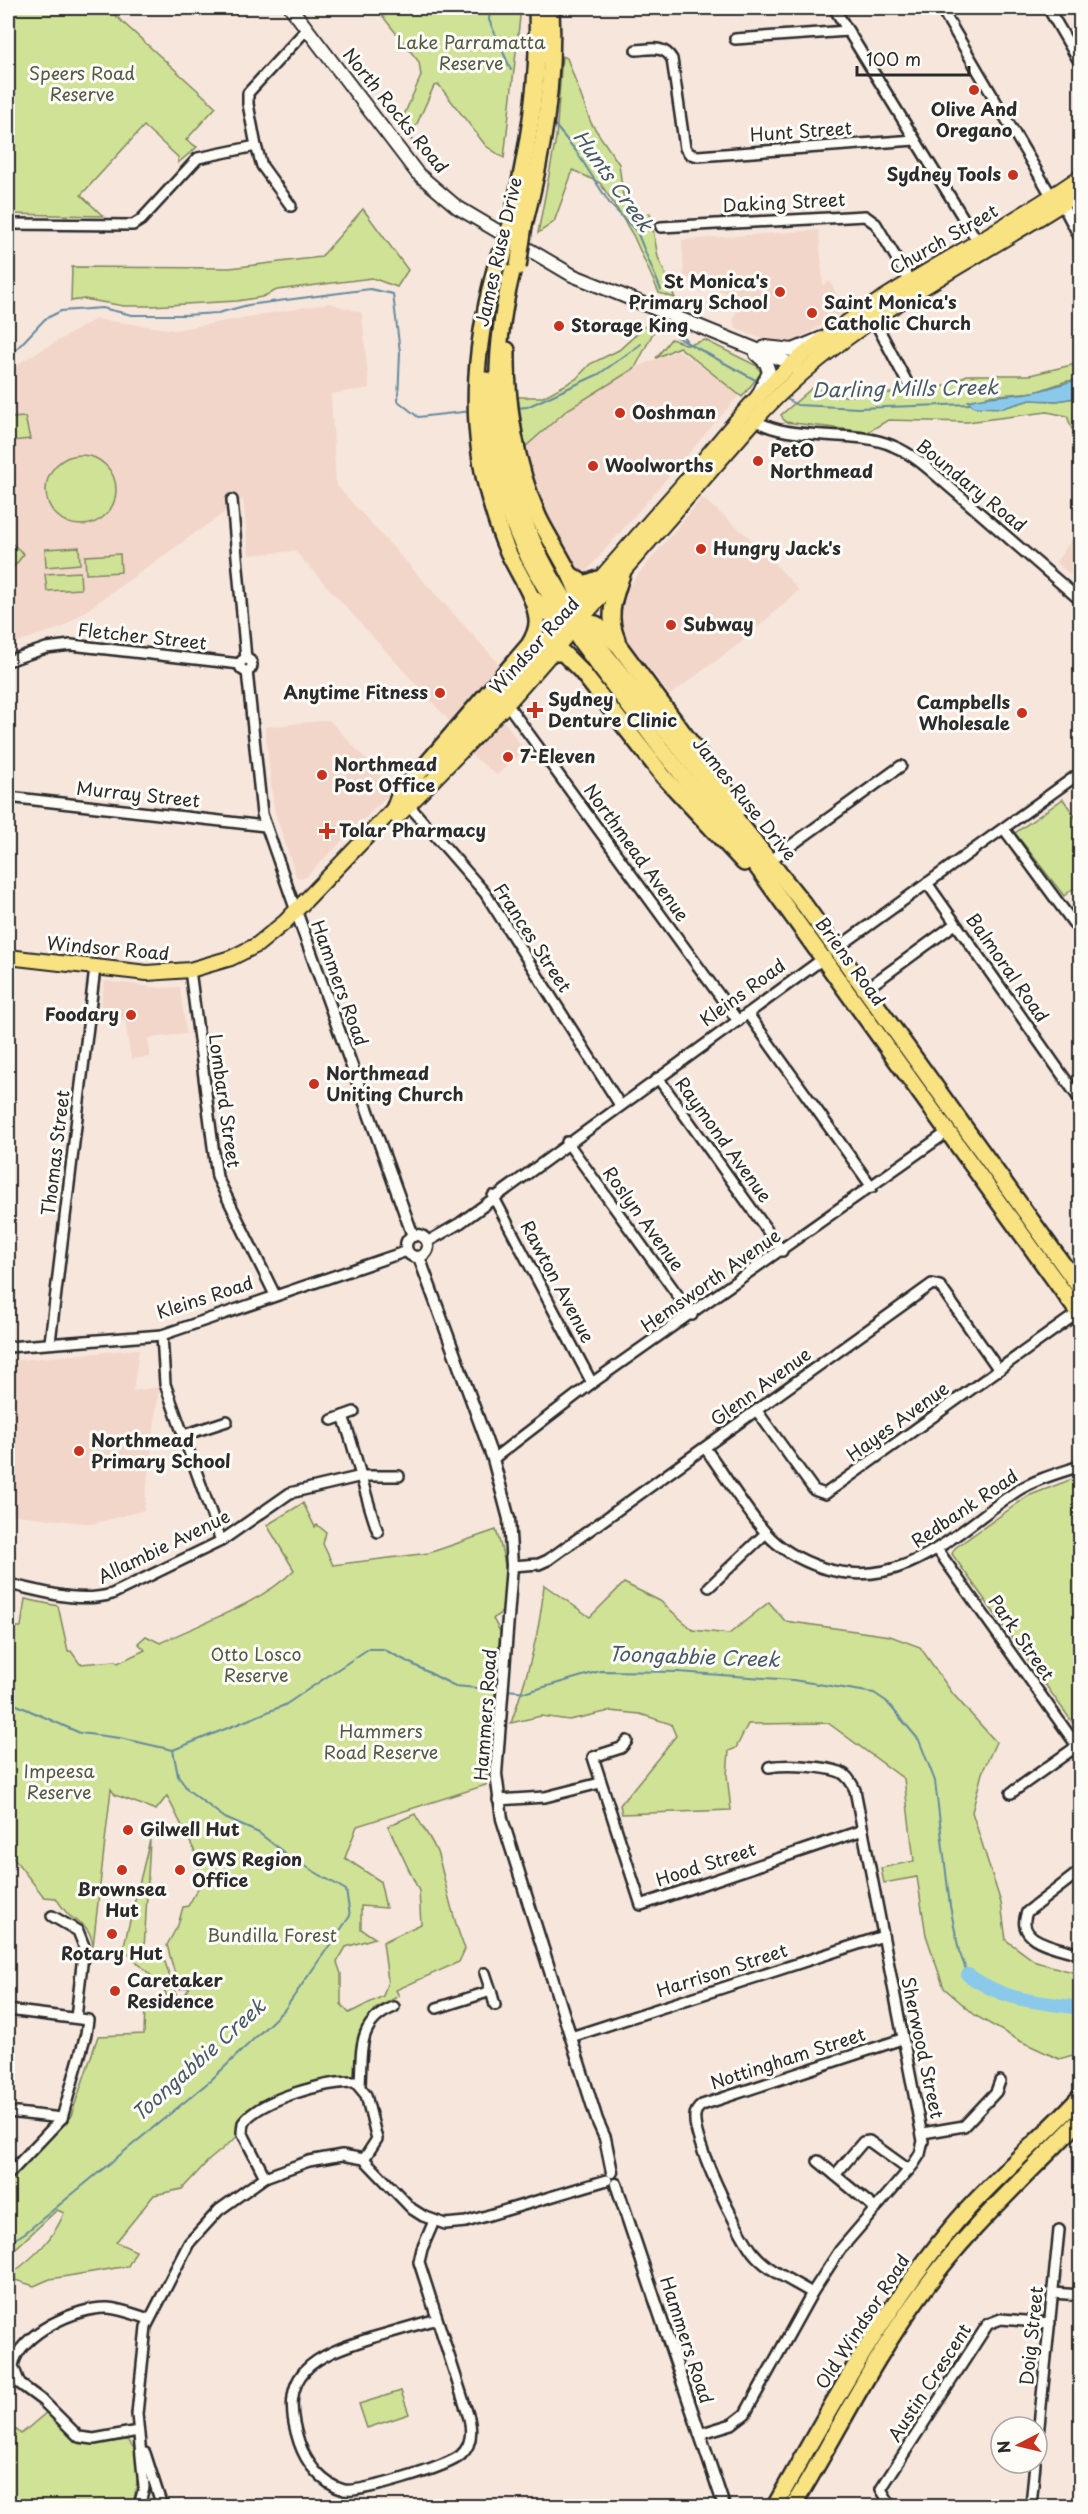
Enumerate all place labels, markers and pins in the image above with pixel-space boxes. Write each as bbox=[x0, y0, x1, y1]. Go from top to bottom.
marker: Olive And Oregano bbox=[967, 83, 981, 97]
place label: Olive And Oregano bbox=[931, 95, 1017, 143]
place label: Sydney Tools bbox=[887, 160, 1001, 187]
marker: Sydney Tools bbox=[1006, 168, 1020, 182]
place label: St Monica's Primary School bbox=[628, 267, 768, 315]
marker: St Monica's Primary School bbox=[773, 285, 787, 299]
place label: Saint Monica's Catholic Church bbox=[824, 288, 971, 336]
marker: Saint Monica's Catholic Church bbox=[805, 306, 819, 320]
place label: Storage King bbox=[571, 311, 688, 338]
marker: Storage King bbox=[552, 319, 566, 333]
place label: Ooshman bbox=[632, 398, 716, 425]
marker: Ooshman bbox=[613, 406, 627, 420]
place label: PetO Northmead bbox=[770, 436, 873, 484]
place label: Woolworths bbox=[605, 451, 713, 478]
marker: PetO Northmead bbox=[751, 454, 765, 468]
marker: Woolworths bbox=[586, 459, 600, 473]
place label: Hungry Jack's bbox=[713, 534, 841, 561]
marker: Hungry Jack's bbox=[694, 542, 708, 556]
place label: Subway bbox=[683, 610, 753, 637]
marker: Subway bbox=[664, 618, 678, 632]
place label: Anytime Fitness bbox=[284, 678, 428, 705]
place label: Sydney Denture Clinic bbox=[548, 685, 677, 733]
marker: Anytime Fitness bbox=[433, 686, 447, 700]
place label: Campbells Wholesale bbox=[917, 688, 1010, 736]
marker: Sydney Denture Clinic bbox=[526, 701, 544, 719]
marker: Campbells Wholesale bbox=[1015, 706, 1029, 720]
place label: 7-Eleven bbox=[520, 742, 595, 769]
place label: Northmead Post Office bbox=[334, 750, 437, 798]
marker: 7-Eleven bbox=[501, 750, 515, 764]
marker: Northmead Post Office bbox=[315, 768, 329, 782]
place label: Tolar Pharmacy bbox=[339, 816, 486, 843]
marker: Tolar Pharmacy bbox=[320, 824, 334, 838]
place label: Foodary bbox=[45, 1000, 119, 1027]
marker: Foodary bbox=[124, 1008, 138, 1022]
place label: Northmead Uniting Church bbox=[326, 1059, 463, 1107]
marker: Northmead Uniting Church bbox=[307, 1077, 321, 1091]
place label: Northmead Primary School bbox=[91, 1426, 231, 1474]
marker: Northmead Primary School bbox=[72, 1444, 86, 1458]
place label: Gilwell Hut bbox=[140, 1815, 240, 1842]
marker: Gilwell Hut bbox=[121, 1823, 135, 1837]
place label: GWS Region Office bbox=[192, 1845, 302, 1893]
marker: Brownsea Hut bbox=[115, 1863, 129, 1877]
marker: GWS Region Office bbox=[173, 1863, 187, 1877]
place label: Brownsea Hut bbox=[77, 1875, 167, 1923]
marker: Rotary Hut bbox=[105, 1927, 119, 1941]
place label: Rotary Hut bbox=[61, 1939, 163, 1966]
place label: Caretaker Residence bbox=[127, 1966, 224, 2014]
marker: Caretaker Residence bbox=[108, 1984, 122, 1998]

